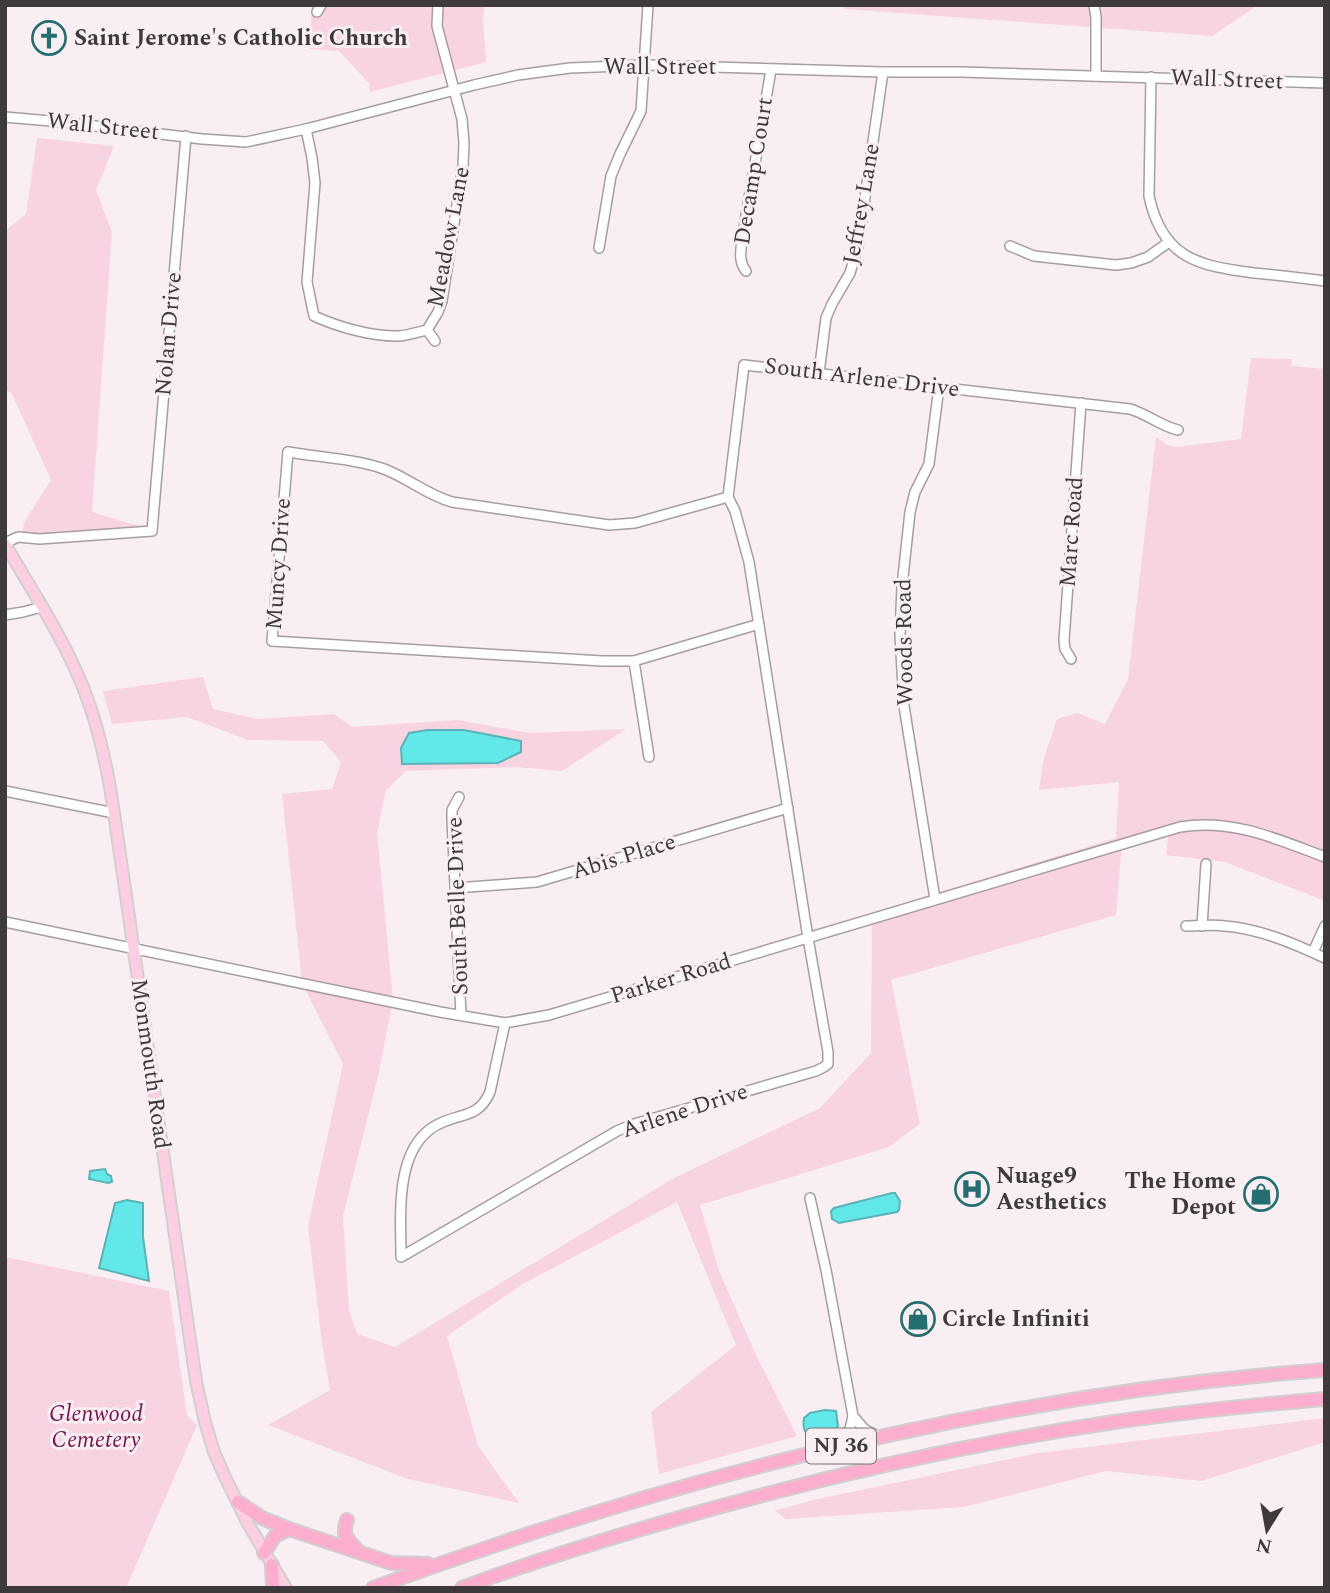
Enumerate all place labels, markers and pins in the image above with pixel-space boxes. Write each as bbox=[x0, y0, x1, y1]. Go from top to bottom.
church icon: Saint Jerome's Catholic Church bbox=[30, 19, 68, 57]
place label: Saint Jerome's Catholic Church bbox=[74, 21, 408, 56]
place label: Nuage9 Aesthetics bbox=[996, 1159, 1107, 1220]
place label: The Home Depot bbox=[1125, 1164, 1236, 1225]
hospital icon: Nuage9 Aesthetics bbox=[953, 1170, 991, 1208]
shop icon: The Home Depot bbox=[1242, 1175, 1280, 1213]
shop icon: Circle Infiniti bbox=[899, 1300, 937, 1338]
place label: Circle Infiniti bbox=[942, 1302, 1090, 1337]

